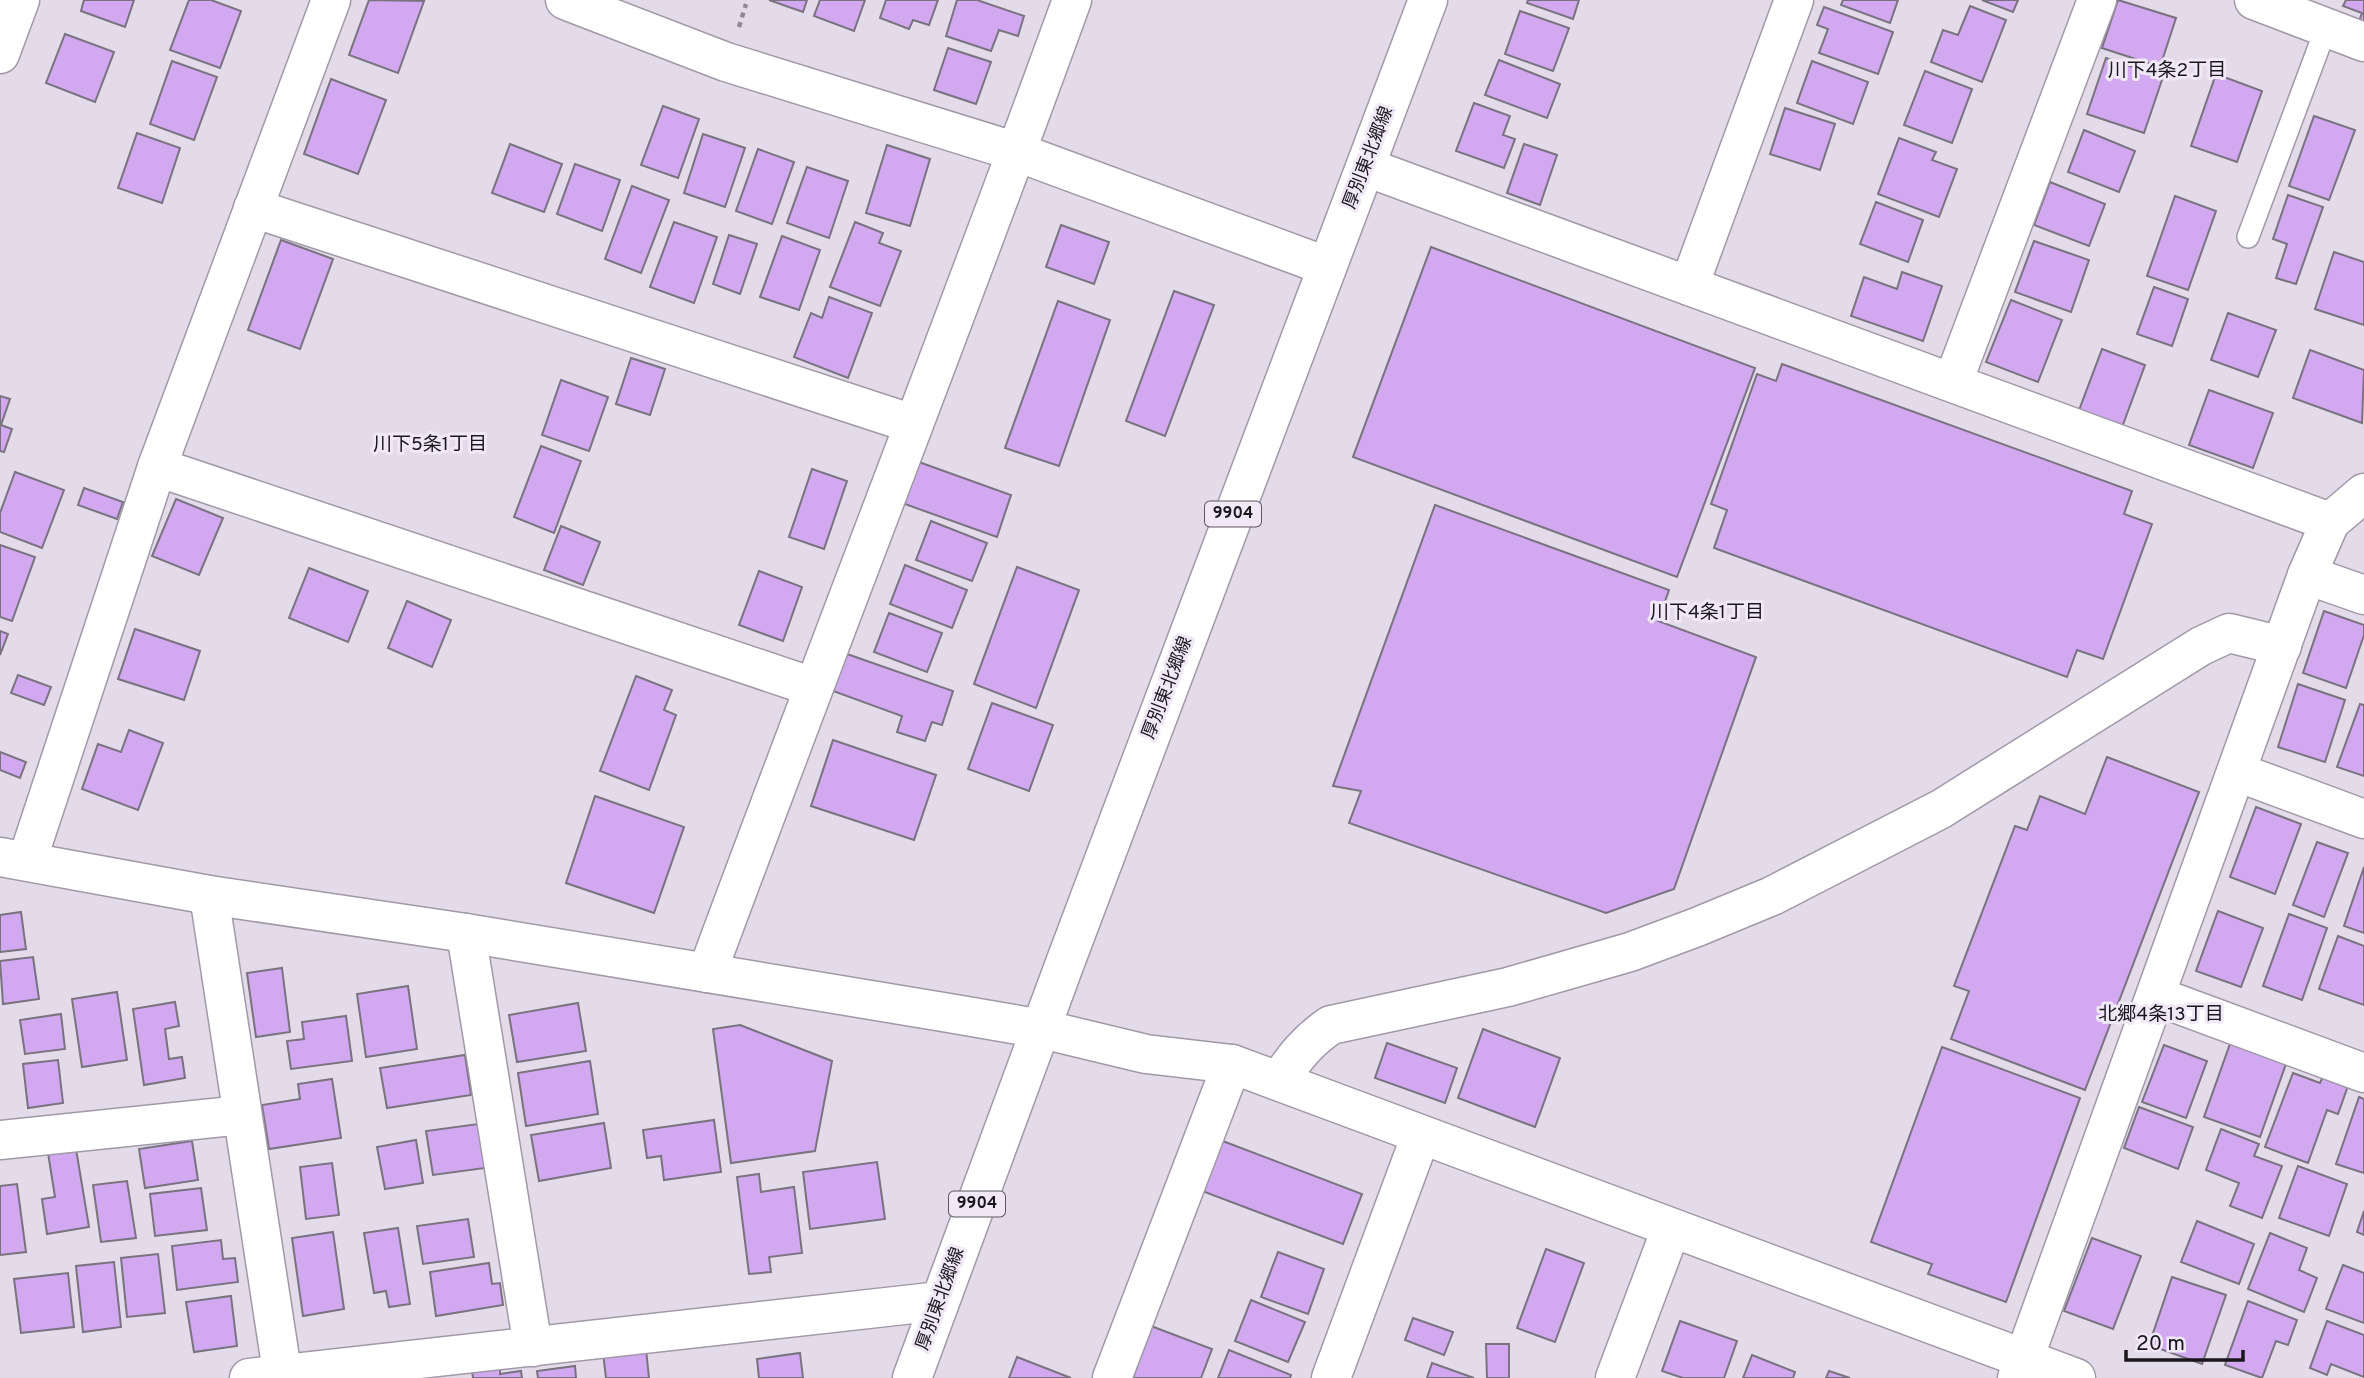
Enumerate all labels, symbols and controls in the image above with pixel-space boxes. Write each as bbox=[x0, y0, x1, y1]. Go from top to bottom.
district label: 川下4条2丁目 bbox=[2108, 59, 2226, 83]
street label: 厚別東北郷線 bbox=[1339, 103, 1399, 213]
district label: 川下5条1丁目 bbox=[373, 433, 487, 457]
road number: 9904 bbox=[1205, 502, 1261, 526]
district label: 川下4条1丁目 bbox=[1650, 601, 1764, 625]
street label: 厚別東北郷線 bbox=[1138, 633, 1198, 743]
district label: 北郷4条13丁目 bbox=[2098, 1003, 2224, 1027]
road number: 9904 bbox=[949, 1192, 1005, 1216]
street label: 厚別東北郷線 bbox=[912, 1244, 970, 1354]
scale bar bbox=[2126, 1318, 2243, 1362]
text: 20 m bbox=[2136, 1331, 2185, 1358]

